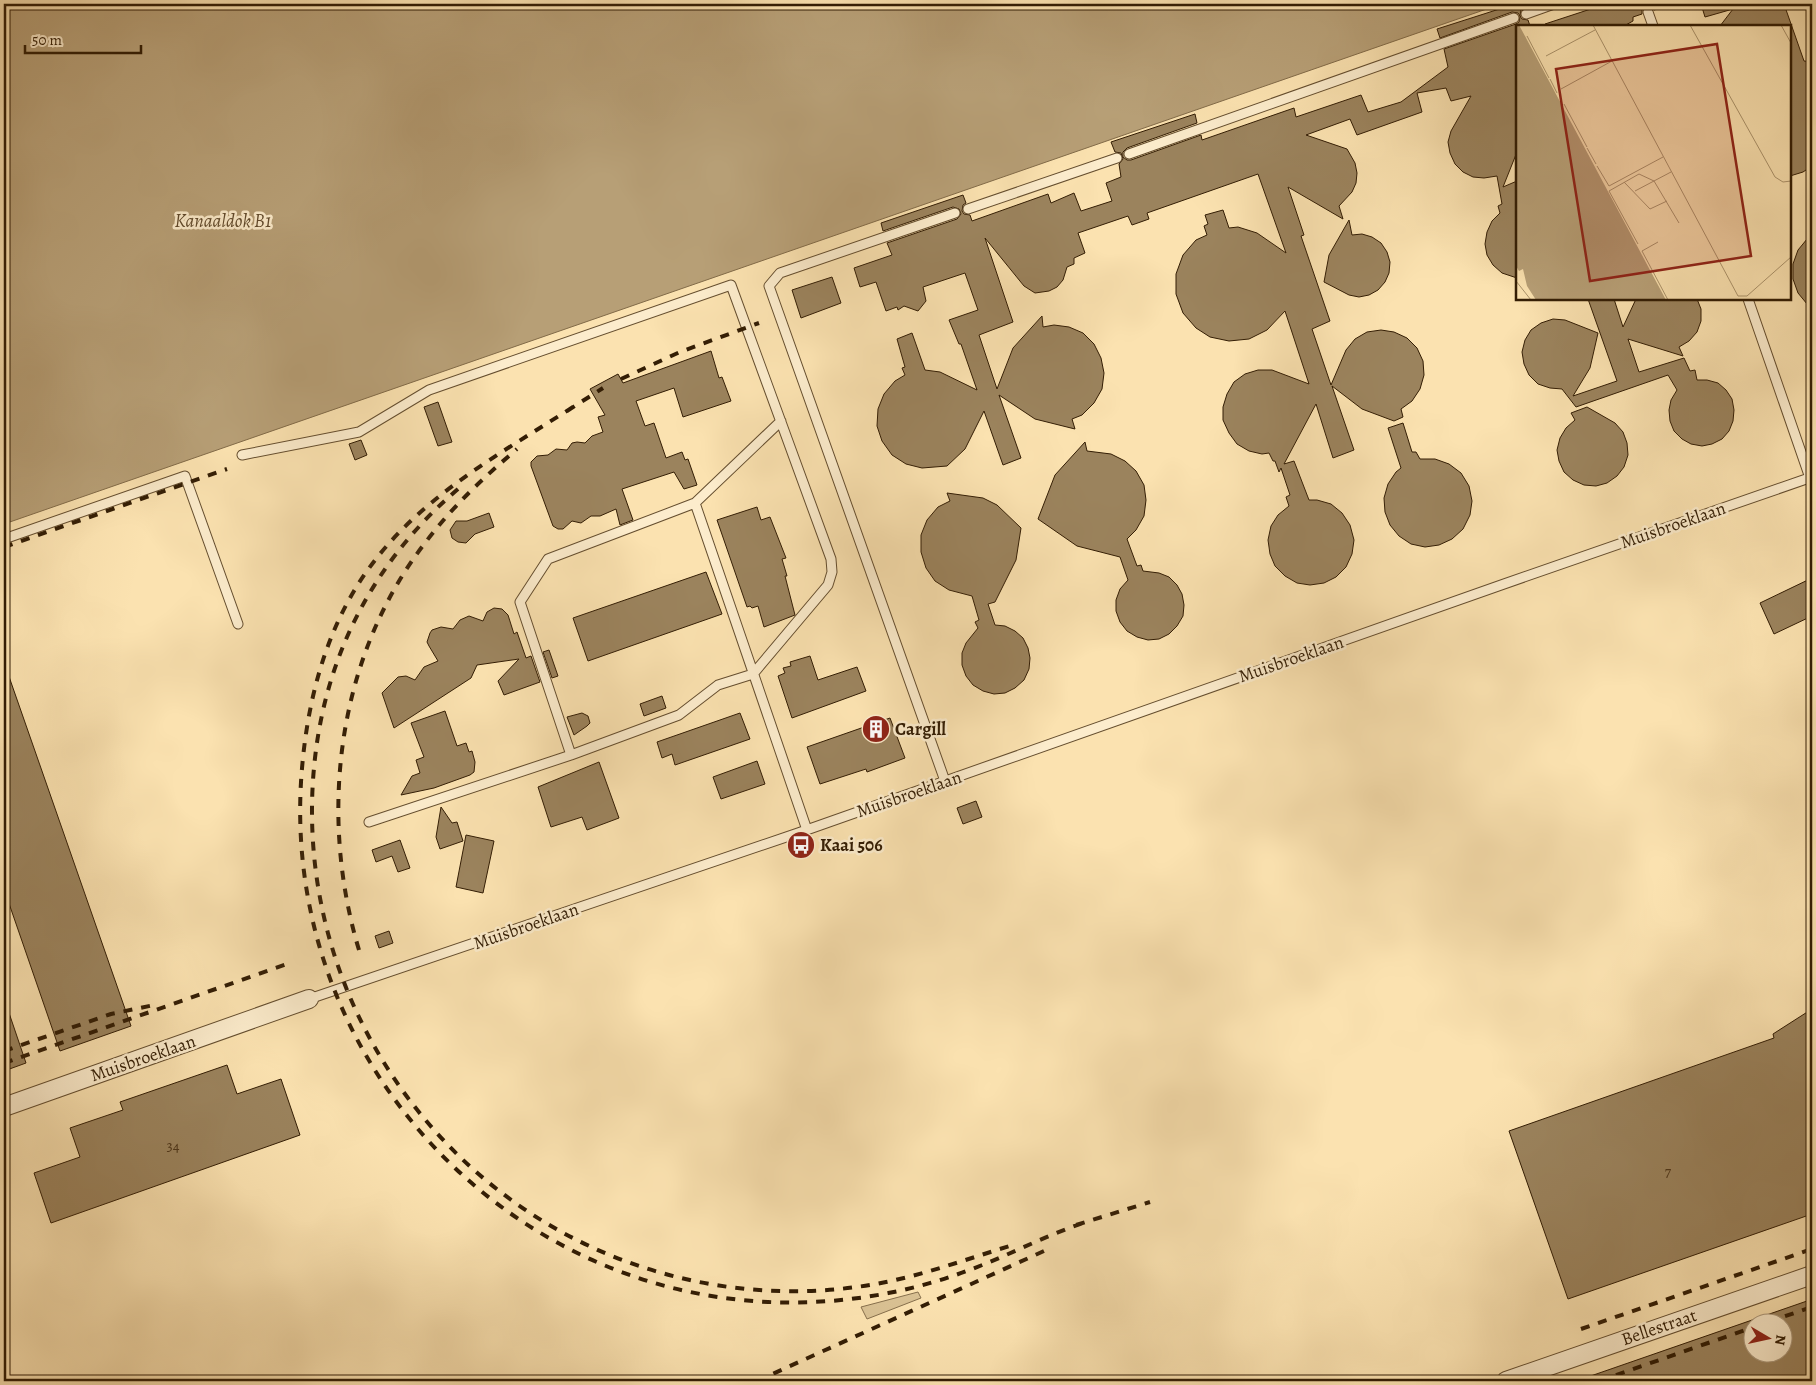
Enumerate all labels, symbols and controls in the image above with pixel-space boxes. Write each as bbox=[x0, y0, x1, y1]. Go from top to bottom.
scale bar bbox=[25, 22, 141, 54]
inset map bbox=[1516, 25, 1791, 300]
text: 50 m bbox=[32, 30, 62, 50]
water label: Kanaaldok B1 bbox=[175, 208, 271, 234]
street label: Muisbroeklaan bbox=[1617, 496, 1729, 554]
street label: Muisbroeklaan bbox=[1235, 630, 1347, 688]
building icon: Cargill bbox=[861, 714, 891, 744]
place label: Cargill bbox=[895, 717, 946, 741]
street label: Muisbroeklaan bbox=[853, 765, 965, 823]
bus stop icon: Kaai 506 bbox=[786, 830, 816, 860]
place label: Kaai 506 bbox=[820, 833, 883, 857]
street label: Muisbroeklaan bbox=[470, 897, 582, 955]
street label: Muisbroeklaan bbox=[87, 1029, 199, 1087]
house number: 34 bbox=[166, 1136, 180, 1156]
house number: 7 bbox=[1665, 1162, 1672, 1182]
street label: Bellestraat bbox=[1618, 1303, 1700, 1351]
north arrow bbox=[1744, 1312, 1794, 1362]
text: N bbox=[1770, 1333, 1791, 1346]

